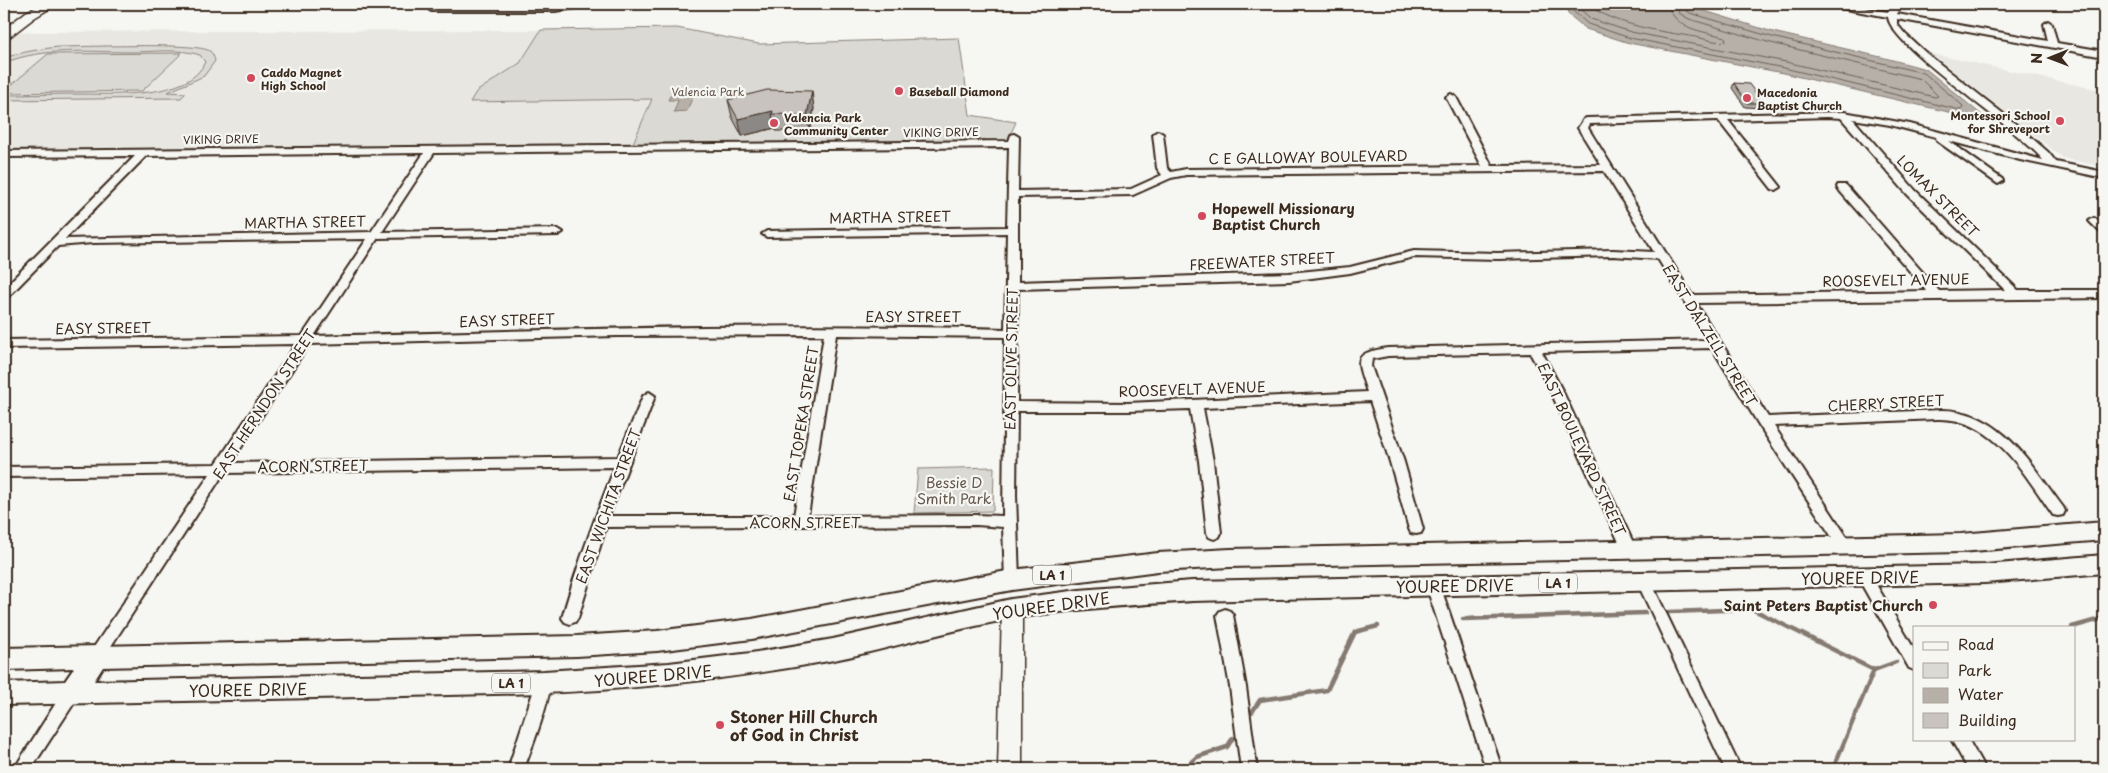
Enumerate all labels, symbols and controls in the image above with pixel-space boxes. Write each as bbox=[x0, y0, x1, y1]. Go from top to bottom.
north arrow bbox=[2026, 32, 2076, 82]
text: N bbox=[2026, 53, 2047, 64]
place label: Caddo Magnet High School bbox=[261, 64, 342, 94]
marker: Caddo Magnet High School bbox=[245, 72, 257, 84]
park label: Valencia Park bbox=[672, 83, 745, 100]
place label: Baseball Diamond bbox=[909, 83, 1009, 100]
place label: Macedonia Baptist Church bbox=[1757, 84, 1842, 114]
marker: Baseball Diamond bbox=[893, 85, 905, 97]
marker: Macedonia Baptist Church bbox=[1741, 92, 1753, 104]
place label: Montessori School for Shreveport bbox=[1951, 107, 2050, 137]
place label: Valencia Park Community Center bbox=[784, 109, 889, 139]
marker: Montessori School for Shreveport bbox=[2054, 115, 2066, 127]
marker: Valencia Park Community Center bbox=[768, 117, 780, 129]
street label: VIKING DRIVE bbox=[903, 123, 979, 141]
street label: VIKING DRIVE bbox=[183, 130, 259, 148]
street label: C E GALLOWAY BOULEVARD bbox=[1208, 145, 1408, 169]
street label: LOMAX STREET bbox=[1892, 150, 1984, 242]
place label: Hopewell Missionary Baptist Church bbox=[1212, 198, 1355, 235]
street label: MARTHA STREET bbox=[829, 205, 952, 229]
street label: MARTHA STREET bbox=[244, 210, 367, 234]
marker: Hopewell Missionary Baptist Church bbox=[1196, 210, 1208, 222]
street label: FREEWATER STREET bbox=[1189, 247, 1336, 275]
street label: EAST DALZELL STREET bbox=[1658, 260, 1763, 410]
street label: ROOSEVELT AVENUE bbox=[1822, 268, 1970, 292]
street label: EAST OLIVE STREET bbox=[999, 287, 1023, 430]
street label: EASY STREET bbox=[865, 306, 961, 327]
street label: EASY STREET bbox=[459, 308, 556, 332]
street label: EASY STREET bbox=[55, 317, 152, 339]
street label: EAST HERNDON STREET bbox=[207, 324, 321, 483]
street label: EAST TOPEKA STREET bbox=[778, 344, 824, 503]
street label: EAST BOULEVARD STREET bbox=[1533, 359, 1632, 539]
street label: ROOSEVELT AVENUE bbox=[1118, 376, 1266, 402]
street label: CHERRY STREET bbox=[1827, 389, 1945, 417]
street label: EAST WICHITA STREET bbox=[570, 425, 646, 587]
street label: ACORN STREET bbox=[257, 455, 369, 477]
park label: Bessie D Smith Park bbox=[917, 472, 992, 509]
street label: ACORN STREET bbox=[749, 512, 861, 533]
street label: YOUREE DRIVE bbox=[1801, 564, 1919, 590]
road number: LA 1 bbox=[1033, 566, 1071, 584]
street label: YOUREE DRIVE bbox=[1396, 572, 1514, 598]
road number: LA 1 bbox=[1539, 574, 1577, 592]
street label: YOUREE DRIVE bbox=[991, 585, 1111, 625]
place label: Saint Peters Baptist Church bbox=[1724, 595, 1923, 616]
marker: Saint Peters Baptist Church bbox=[1927, 599, 1939, 611]
legend bbox=[1913, 626, 2076, 740]
text: Road bbox=[1958, 632, 1994, 655]
street label: YOUREE DRIVE bbox=[593, 658, 713, 692]
text: Park bbox=[1958, 658, 1992, 681]
road number: LA 1 bbox=[492, 674, 530, 692]
street label: YOUREE DRIVE bbox=[189, 676, 307, 702]
text: Water bbox=[1958, 682, 2003, 705]
place label: Stoner Hill Church of God in Christ bbox=[730, 704, 878, 746]
text: Building bbox=[1958, 708, 2017, 731]
marker: Stoner Hill Church of God in Christ bbox=[714, 719, 726, 731]

